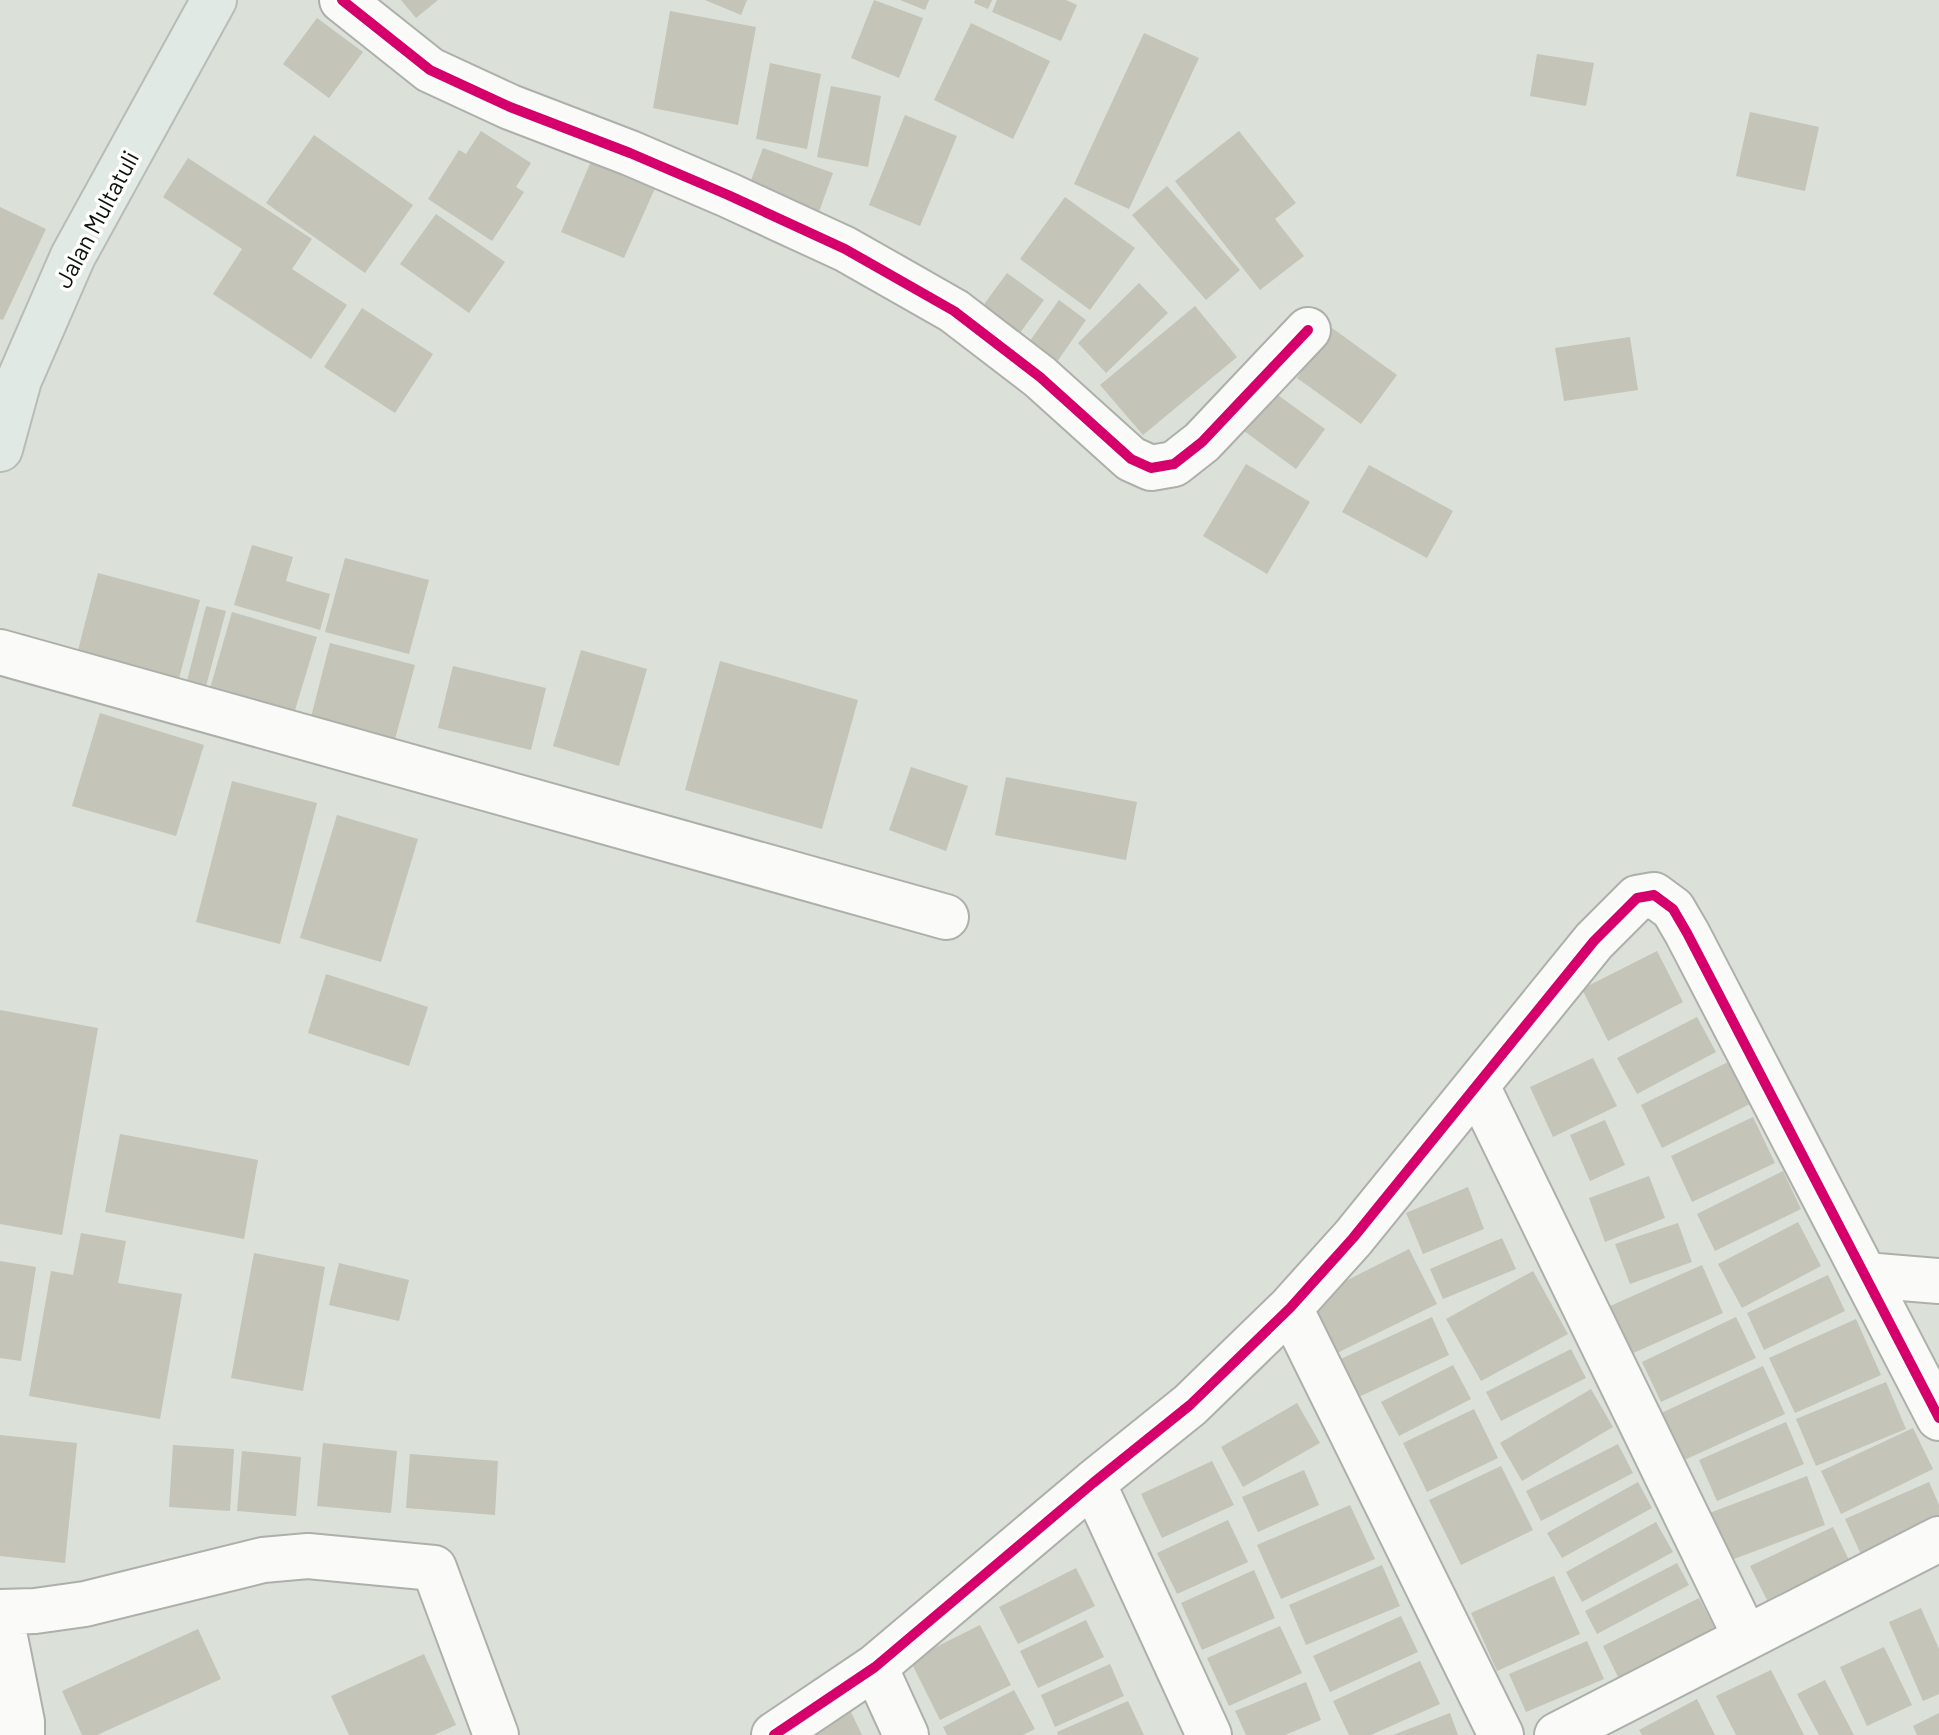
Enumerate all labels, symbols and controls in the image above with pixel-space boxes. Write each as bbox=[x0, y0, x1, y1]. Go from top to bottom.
street label: Jalan Multatuli bbox=[48, 145, 144, 293]

